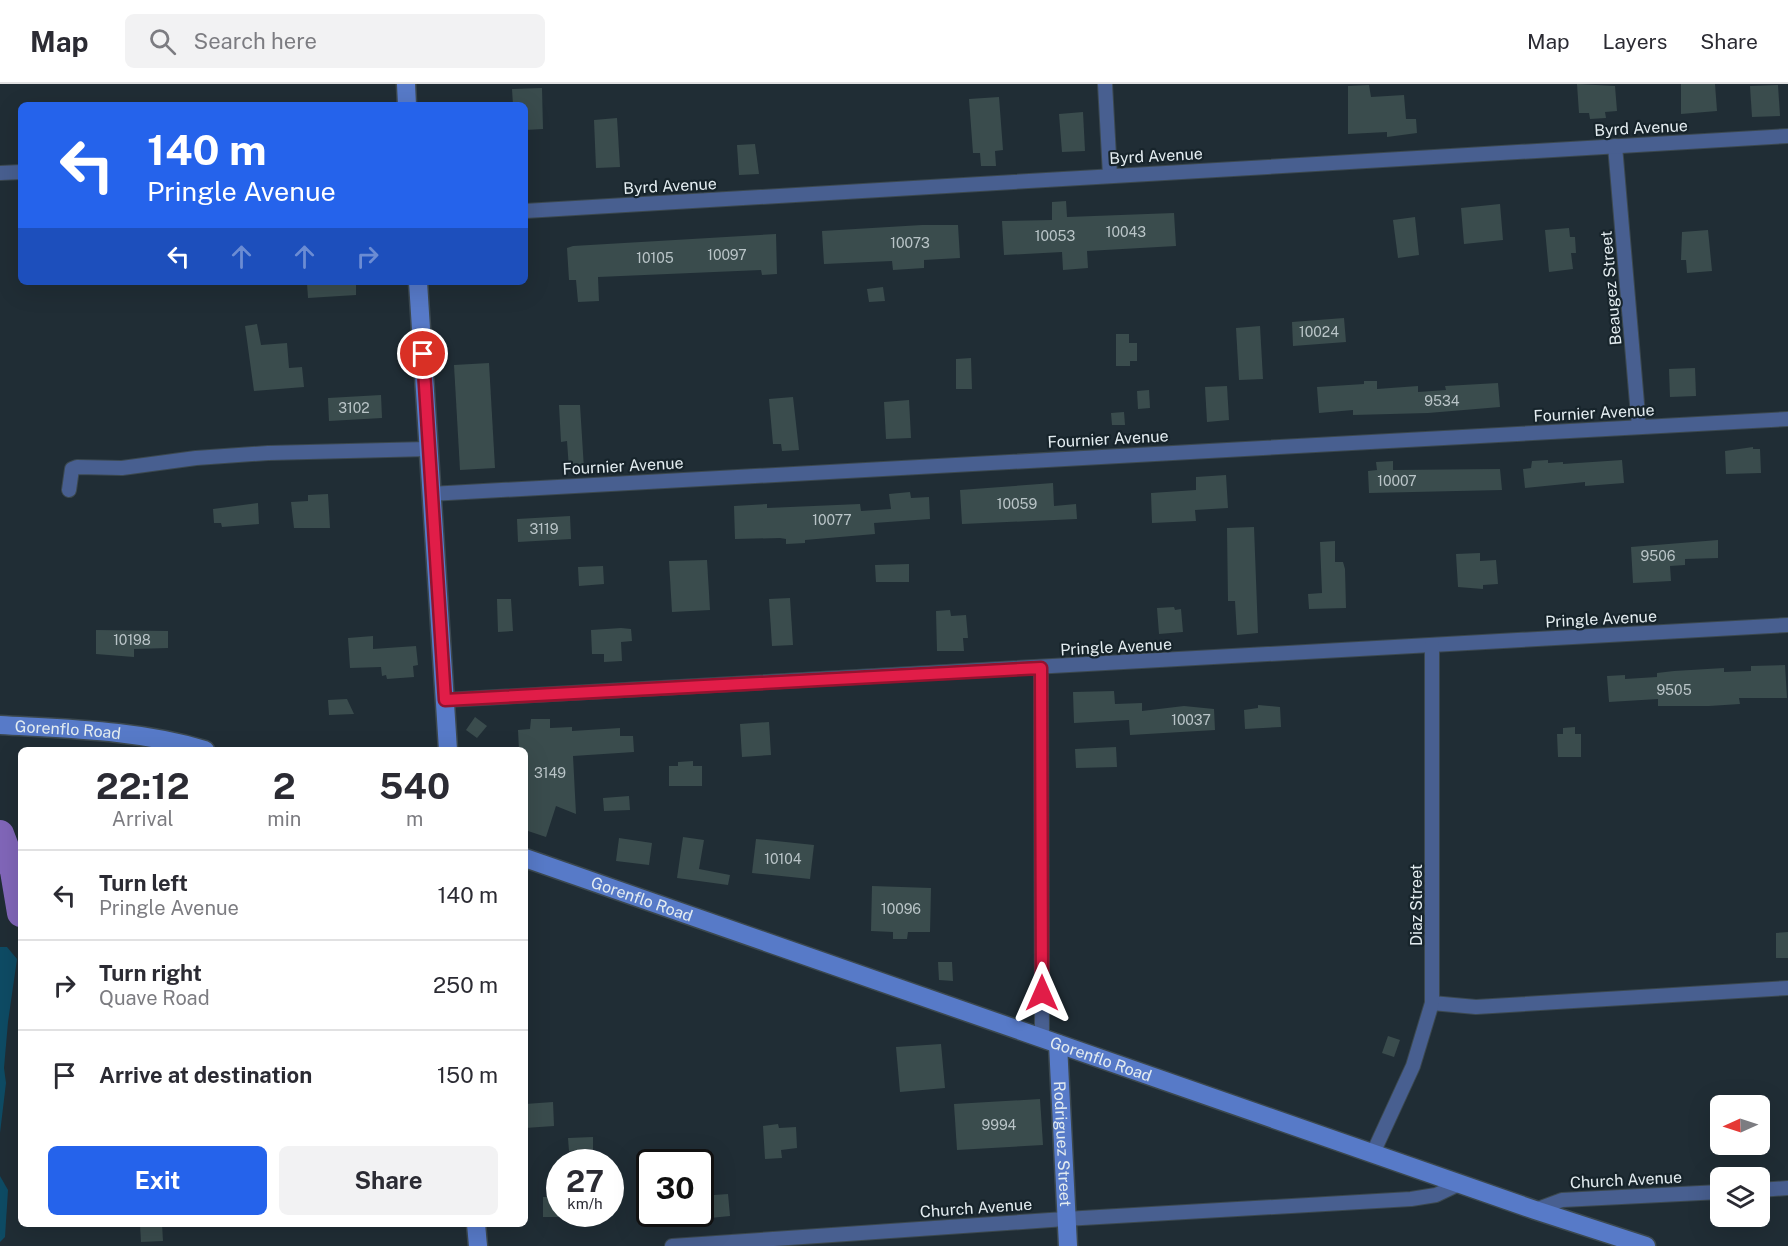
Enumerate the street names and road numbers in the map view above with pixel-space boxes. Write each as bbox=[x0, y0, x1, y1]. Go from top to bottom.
street label: Byrd Avenue bbox=[1594, 116, 1688, 140]
street label: Byrd Avenue bbox=[1109, 144, 1203, 168]
street label: Byrd Avenue bbox=[623, 174, 717, 198]
street label: Beaugez Street bbox=[1597, 230, 1625, 346]
street label: Fournier Avenue bbox=[1533, 400, 1655, 426]
street label: Fournier Avenue bbox=[1047, 426, 1169, 452]
street label: Fournier Avenue bbox=[562, 453, 684, 479]
street label: Pringle Avenue bbox=[1545, 607, 1657, 631]
street label: Pringle Avenue bbox=[1060, 635, 1172, 659]
street label: Gorenflo Road bbox=[14, 716, 122, 743]
street label: Diaz Street bbox=[1407, 864, 1426, 946]
street label: Gorenflo Road bbox=[589, 872, 695, 925]
street label: Gorenflo Road bbox=[1048, 1032, 1154, 1085]
street label: Rodriguez Street bbox=[1050, 1081, 1076, 1207]
street label: Church Avenue bbox=[1569, 1168, 1683, 1192]
street label: Church Avenue bbox=[919, 1195, 1033, 1221]

